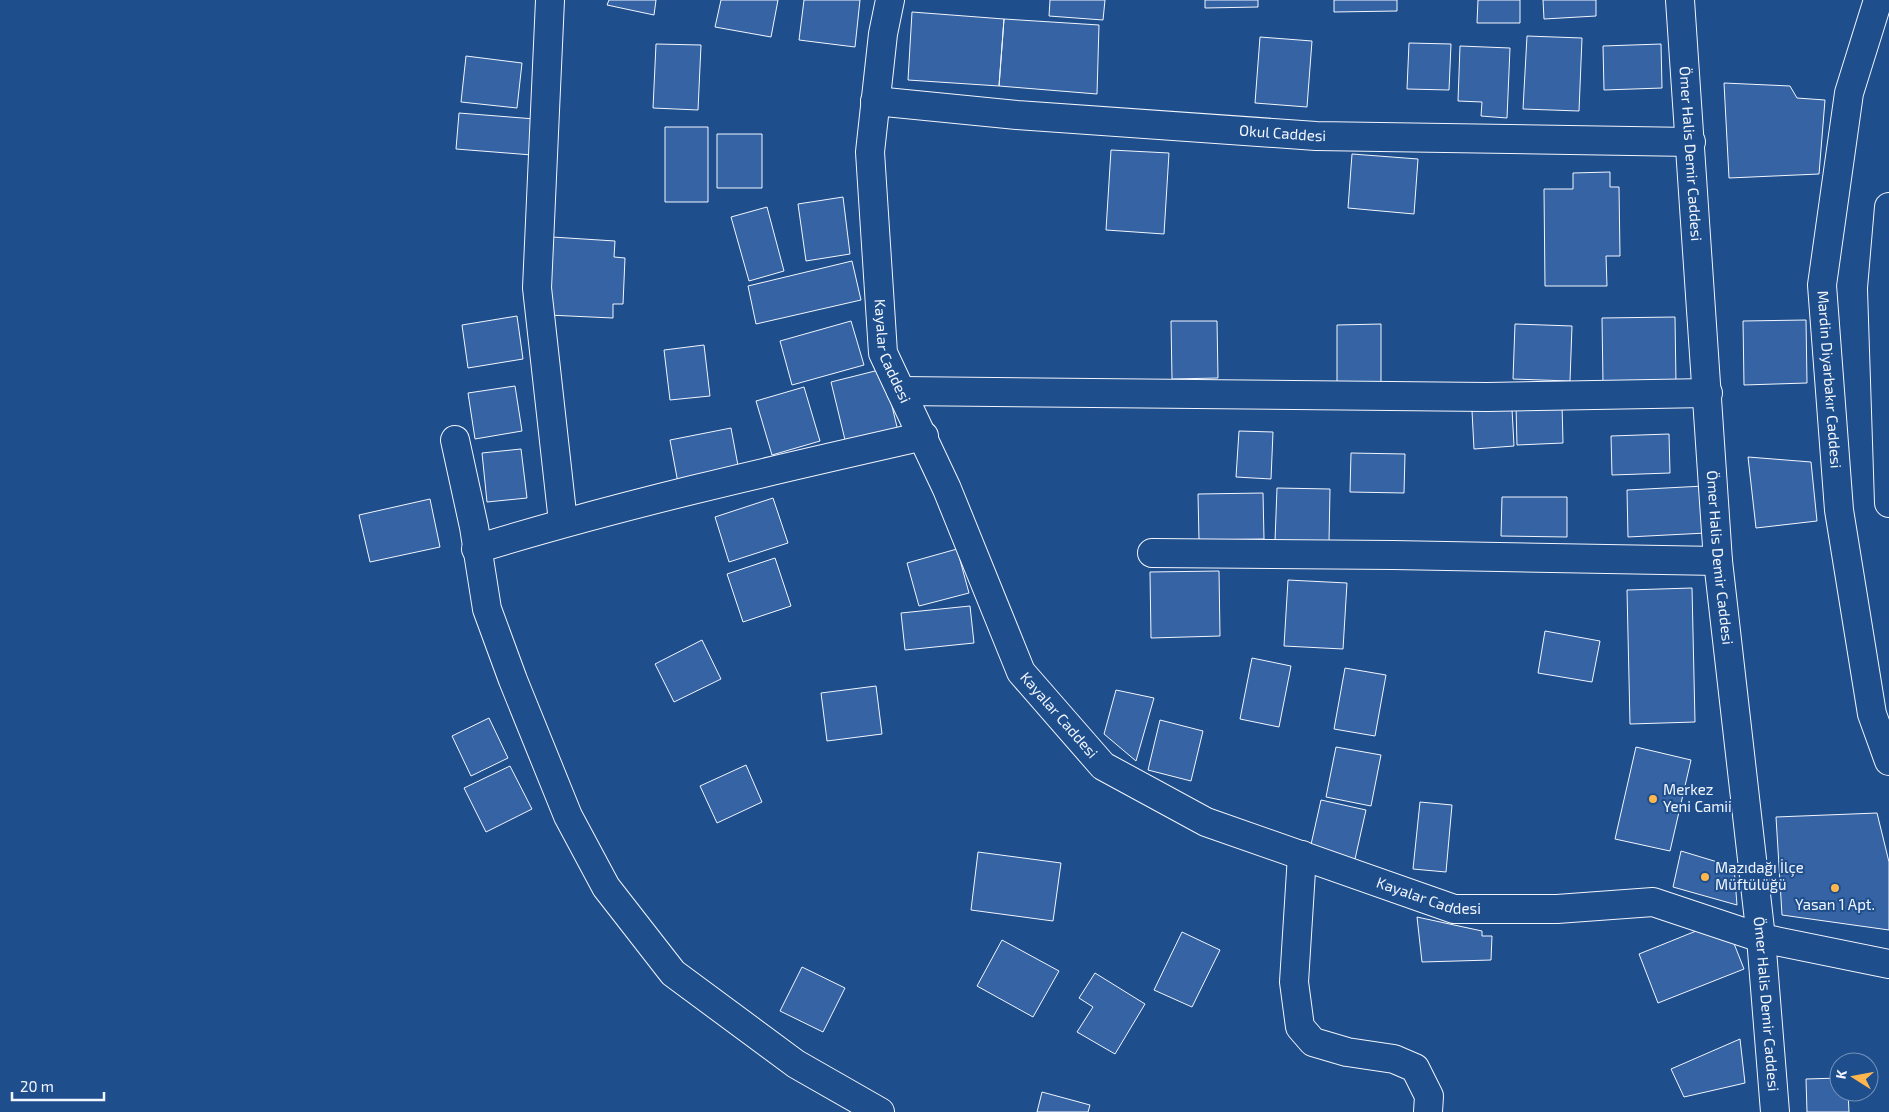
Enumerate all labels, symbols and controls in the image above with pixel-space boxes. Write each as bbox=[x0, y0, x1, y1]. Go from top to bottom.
street label: Ömer Halis Demir Caddesi bbox=[1677, 66, 1706, 242]
street label: Okul Caddesi bbox=[1239, 121, 1326, 144]
street label: Mardin Diyarbakır Caddesi bbox=[1814, 290, 1846, 469]
street label: Kayalar Caddesi bbox=[872, 298, 915, 406]
street label: Ömer Halis Demir Caddesi bbox=[1704, 470, 1737, 646]
street label: Kayalar Caddesi bbox=[1017, 668, 1102, 761]
place label: Merkez Yeni Camii bbox=[1663, 780, 1732, 815]
marker: Merkez Yeni Camii bbox=[1647, 793, 1659, 805]
place label: Mazıdağı İlçe Müftülüğü bbox=[1715, 858, 1804, 893]
marker: Mazıdağı İlçe Müftülüğü bbox=[1699, 871, 1711, 883]
street label: Kayalar Caddesi bbox=[1374, 873, 1481, 917]
marker: Yasan 1 Apt. bbox=[1829, 882, 1841, 894]
place label: Yasan 1 Apt. bbox=[1795, 895, 1875, 913]
street label: Ömer Halis Demir Caddesi bbox=[1751, 916, 1783, 1092]
north arrow bbox=[1829, 1052, 1879, 1102]
text: K bbox=[1832, 1068, 1850, 1080]
scale bar bbox=[12, 1070, 105, 1102]
text: 20 m bbox=[20, 1077, 54, 1095]

